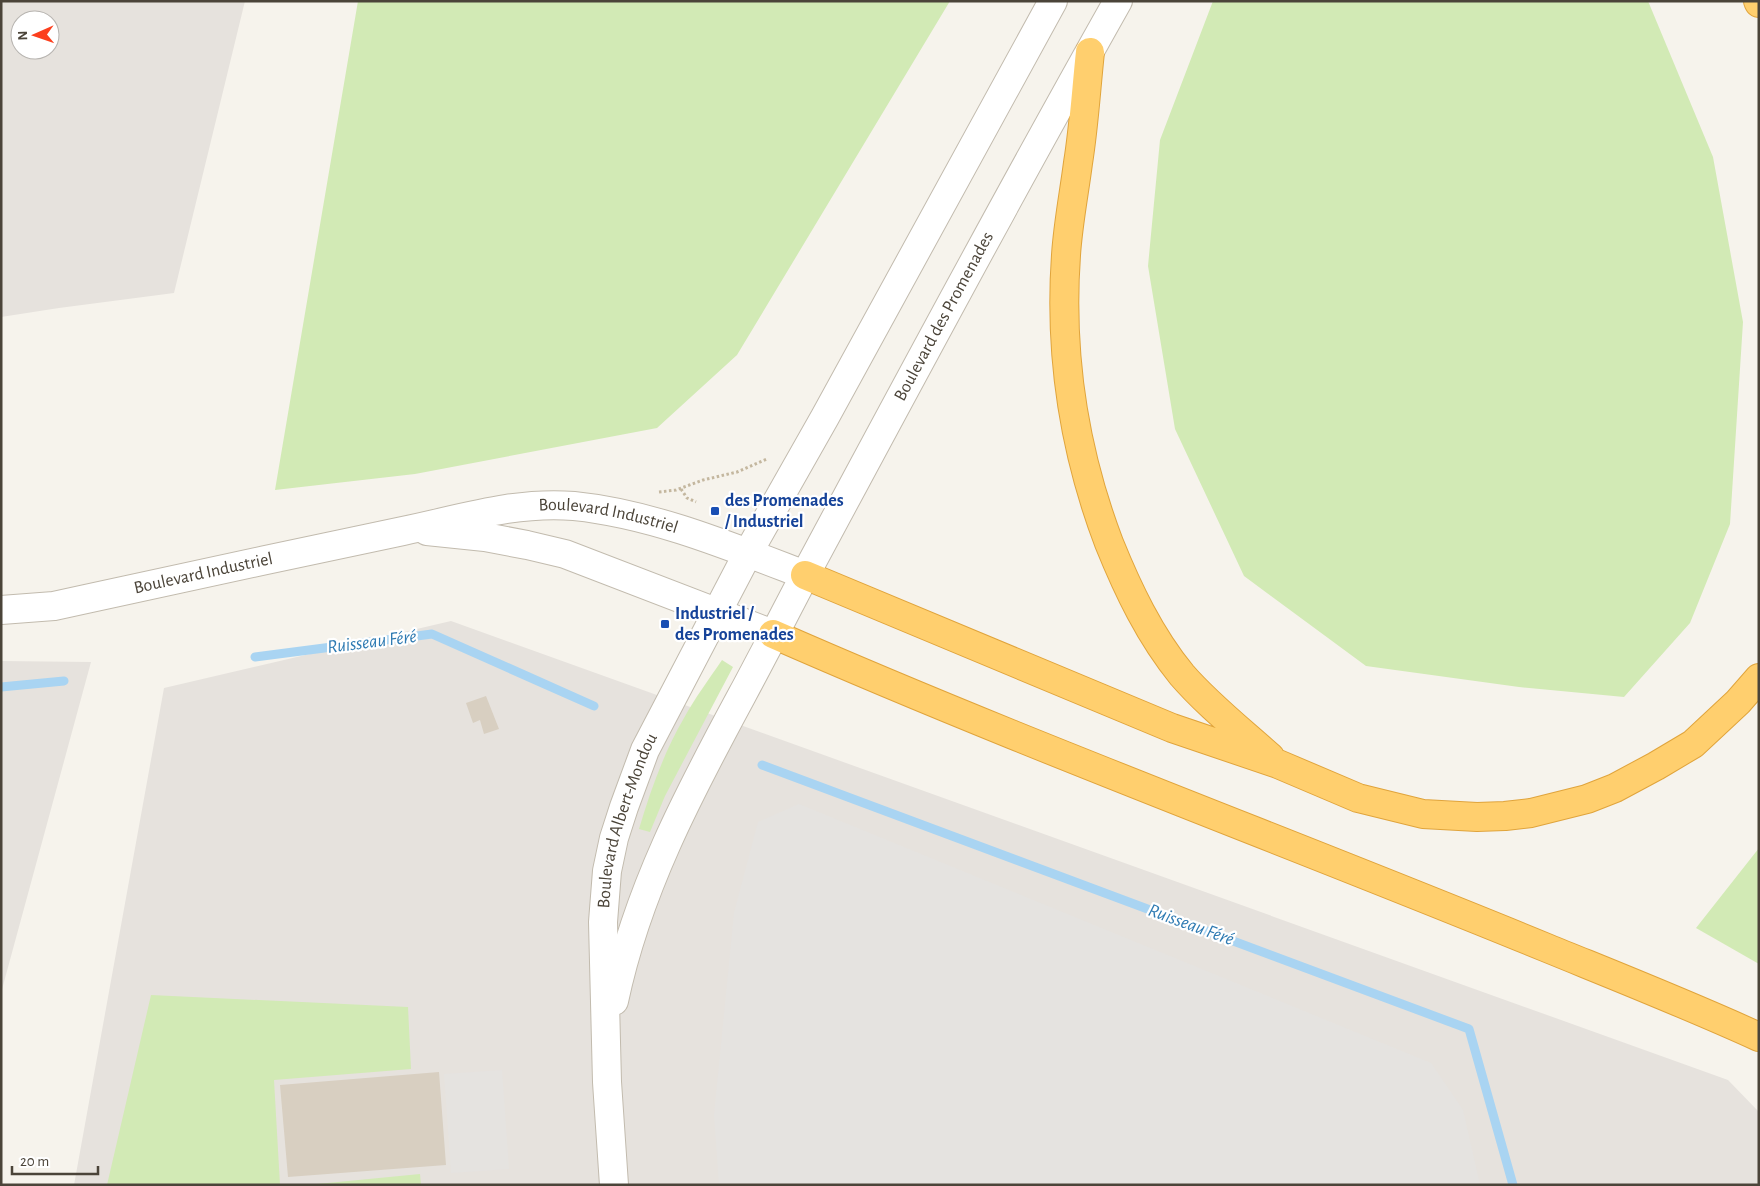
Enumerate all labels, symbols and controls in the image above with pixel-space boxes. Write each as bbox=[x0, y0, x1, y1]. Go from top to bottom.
north arrow bbox=[10, 10, 60, 60]
text: N bbox=[16, 30, 30, 41]
street label: Boulevard des Promenades bbox=[891, 229, 997, 404]
place label: des Promenades / Industriel bbox=[724, 492, 844, 531]
street label: Boulevard Industriel bbox=[538, 496, 680, 537]
marker: des Promenades / Industriel bbox=[709, 505, 721, 517]
street label: Boulevard Industriel bbox=[132, 550, 274, 597]
place label: Industriel / des Promenades bbox=[675, 605, 794, 644]
marker: Industriel / des Promenades bbox=[659, 618, 671, 630]
water label: Ruisseau Féré bbox=[326, 627, 418, 657]
street label: Boulevard Albert-Mondou bbox=[595, 730, 661, 909]
water label: Ruisseau Féré bbox=[1146, 901, 1236, 949]
scale bar bbox=[12, 1144, 99, 1176]
text: 20 m bbox=[20, 1154, 49, 1169]

